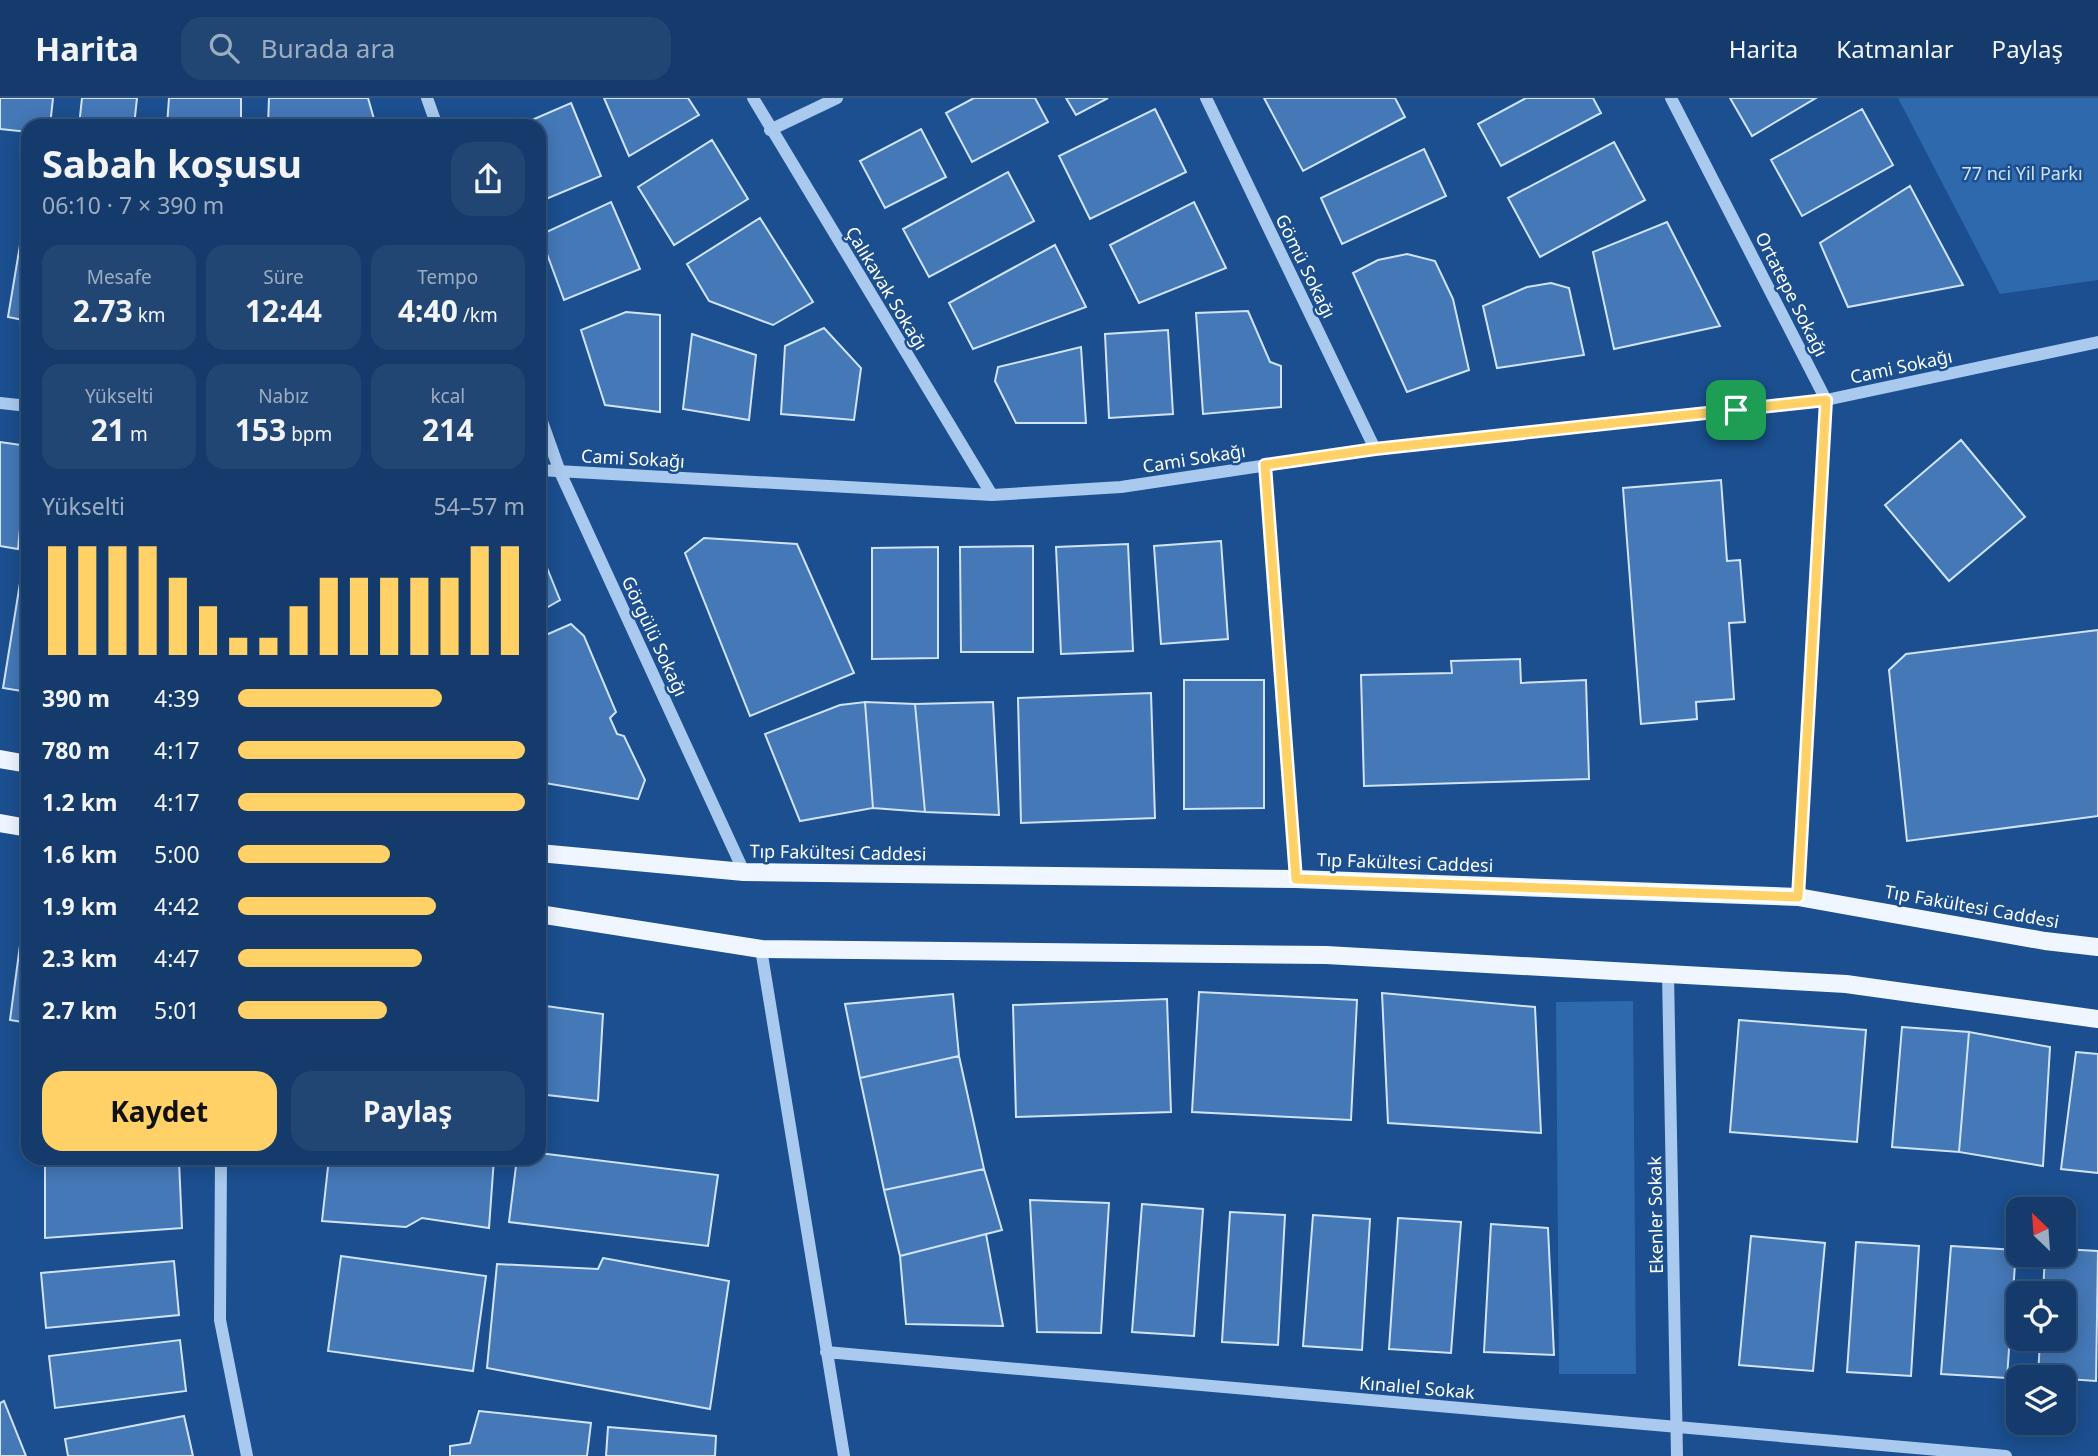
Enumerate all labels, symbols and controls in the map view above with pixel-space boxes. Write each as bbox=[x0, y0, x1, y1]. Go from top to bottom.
search box bbox=[181, 17, 671, 80]
text: Harita bbox=[35, 26, 139, 71]
icon: search bbox=[205, 29, 243, 67]
text: Burada ara bbox=[261, 30, 395, 66]
text: Harita bbox=[1729, 32, 1798, 65]
text: Katmanlar bbox=[1836, 32, 1954, 65]
text: Paylaş bbox=[1992, 32, 2063, 65]
text: Sabah koşusu bbox=[42, 137, 302, 189]
button: share bbox=[451, 142, 525, 216]
park label: 77 nci Yil Parkı bbox=[1961, 161, 2083, 185]
text: 06:10 · 7 × 390 m bbox=[42, 189, 224, 221]
street label: Gömü Sokağı bbox=[1270, 210, 1342, 322]
street label: Çalıkavak Sokağı bbox=[841, 222, 933, 354]
street label: Ortatepe Sokağı bbox=[1750, 228, 1834, 360]
text: Mesafe bbox=[87, 264, 152, 290]
text: Süre bbox=[263, 264, 304, 290]
text: Tempo bbox=[417, 264, 478, 290]
text: 2.73 bbox=[73, 290, 133, 331]
text: 12:44 bbox=[245, 290, 322, 331]
text: 4:40 bbox=[398, 290, 458, 331]
text: km bbox=[133, 302, 166, 328]
text: /km bbox=[458, 302, 498, 328]
street label: Cami Sokağı bbox=[1848, 343, 1954, 389]
pin bbox=[1706, 380, 1766, 440]
text: Yükselti bbox=[85, 383, 153, 409]
text: Nabız bbox=[258, 383, 309, 409]
text: kcal bbox=[430, 383, 465, 409]
icon: arrive bbox=[1717, 391, 1755, 429]
text: 21 bbox=[91, 409, 125, 450]
text: 153 bbox=[235, 409, 286, 450]
text: 214 bbox=[422, 409, 474, 450]
text: m bbox=[125, 421, 148, 447]
text: bpm bbox=[286, 421, 332, 447]
street label: Cami Sokağı bbox=[1141, 438, 1247, 478]
street label: Cami Sokağı bbox=[581, 443, 685, 473]
text: Yükselti bbox=[42, 490, 125, 522]
text: 54–57 m bbox=[433, 490, 525, 522]
street label: Görgülü Sokağı bbox=[617, 572, 693, 700]
text: 390 m bbox=[42, 682, 110, 714]
text: 4:39 bbox=[154, 682, 200, 714]
text: 780 m bbox=[42, 734, 110, 766]
text: 4:17 bbox=[154, 734, 200, 766]
text: 1.2 km bbox=[42, 786, 117, 818]
text: 4:17 bbox=[154, 786, 200, 818]
text: 1.6 km bbox=[42, 838, 117, 870]
text: 5:00 bbox=[154, 838, 200, 870]
street label: Tıp Fakültesi Caddesi bbox=[749, 838, 927, 866]
street label: Tıp Fakültesi Caddesi bbox=[1316, 847, 1494, 877]
street label: Tıp Fakültesi Caddesi bbox=[1883, 879, 2061, 933]
text: 1.9 km bbox=[42, 890, 117, 922]
text: 4:42 bbox=[154, 890, 200, 922]
text: 2.3 km bbox=[42, 942, 117, 974]
text: 4:47 bbox=[154, 942, 200, 974]
text: 2.7 km bbox=[42, 994, 117, 1026]
text: 5:01 bbox=[154, 994, 200, 1026]
button: Kaydet bbox=[42, 1071, 277, 1151]
button: Paylaş bbox=[291, 1071, 525, 1151]
street label: Ekenler Sokak bbox=[1642, 1155, 1668, 1274]
north arrow bbox=[2006, 1197, 2076, 1267]
map controls bbox=[2006, 1197, 2076, 1435]
button: locate bbox=[2006, 1281, 2076, 1351]
button: layers bbox=[2006, 1365, 2076, 1435]
street label: Kınalıel Sokak bbox=[1358, 1370, 1476, 1404]

